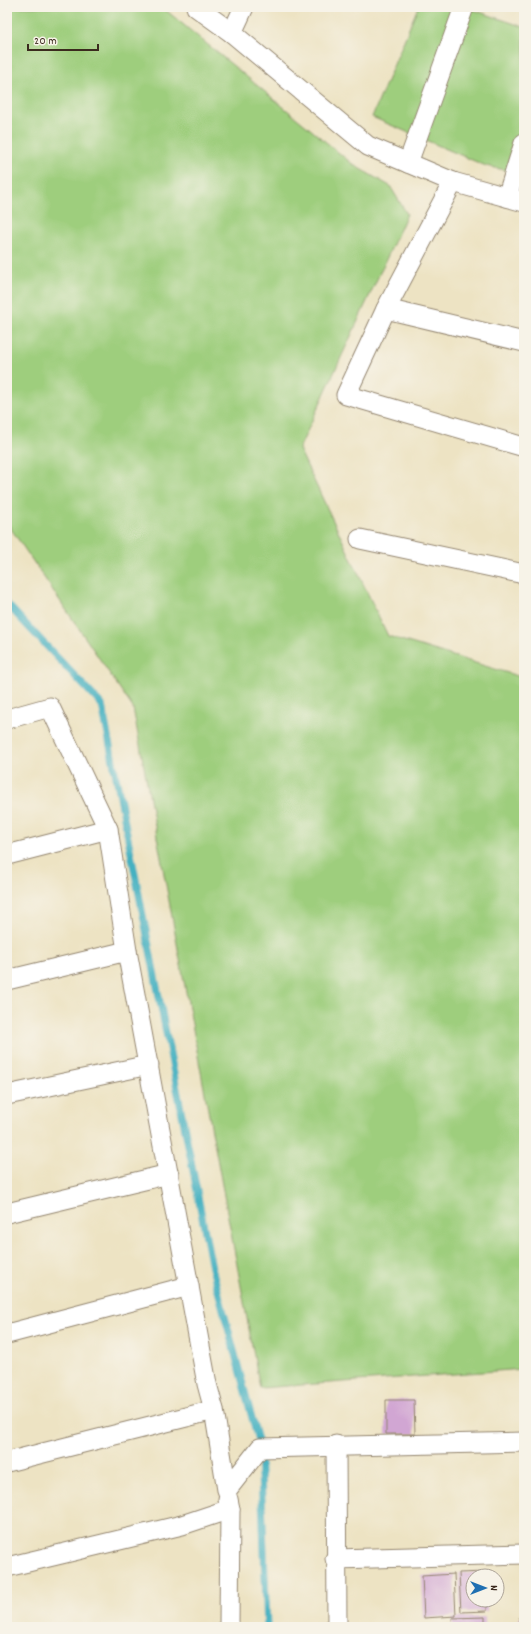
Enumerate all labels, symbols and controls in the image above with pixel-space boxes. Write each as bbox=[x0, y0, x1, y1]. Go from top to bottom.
scale bar bbox=[28, 26, 98, 52]
text: 20 m bbox=[34, 33, 57, 50]
north arrow bbox=[465, 1568, 505, 1608]
text: N bbox=[485, 1585, 501, 1591]

